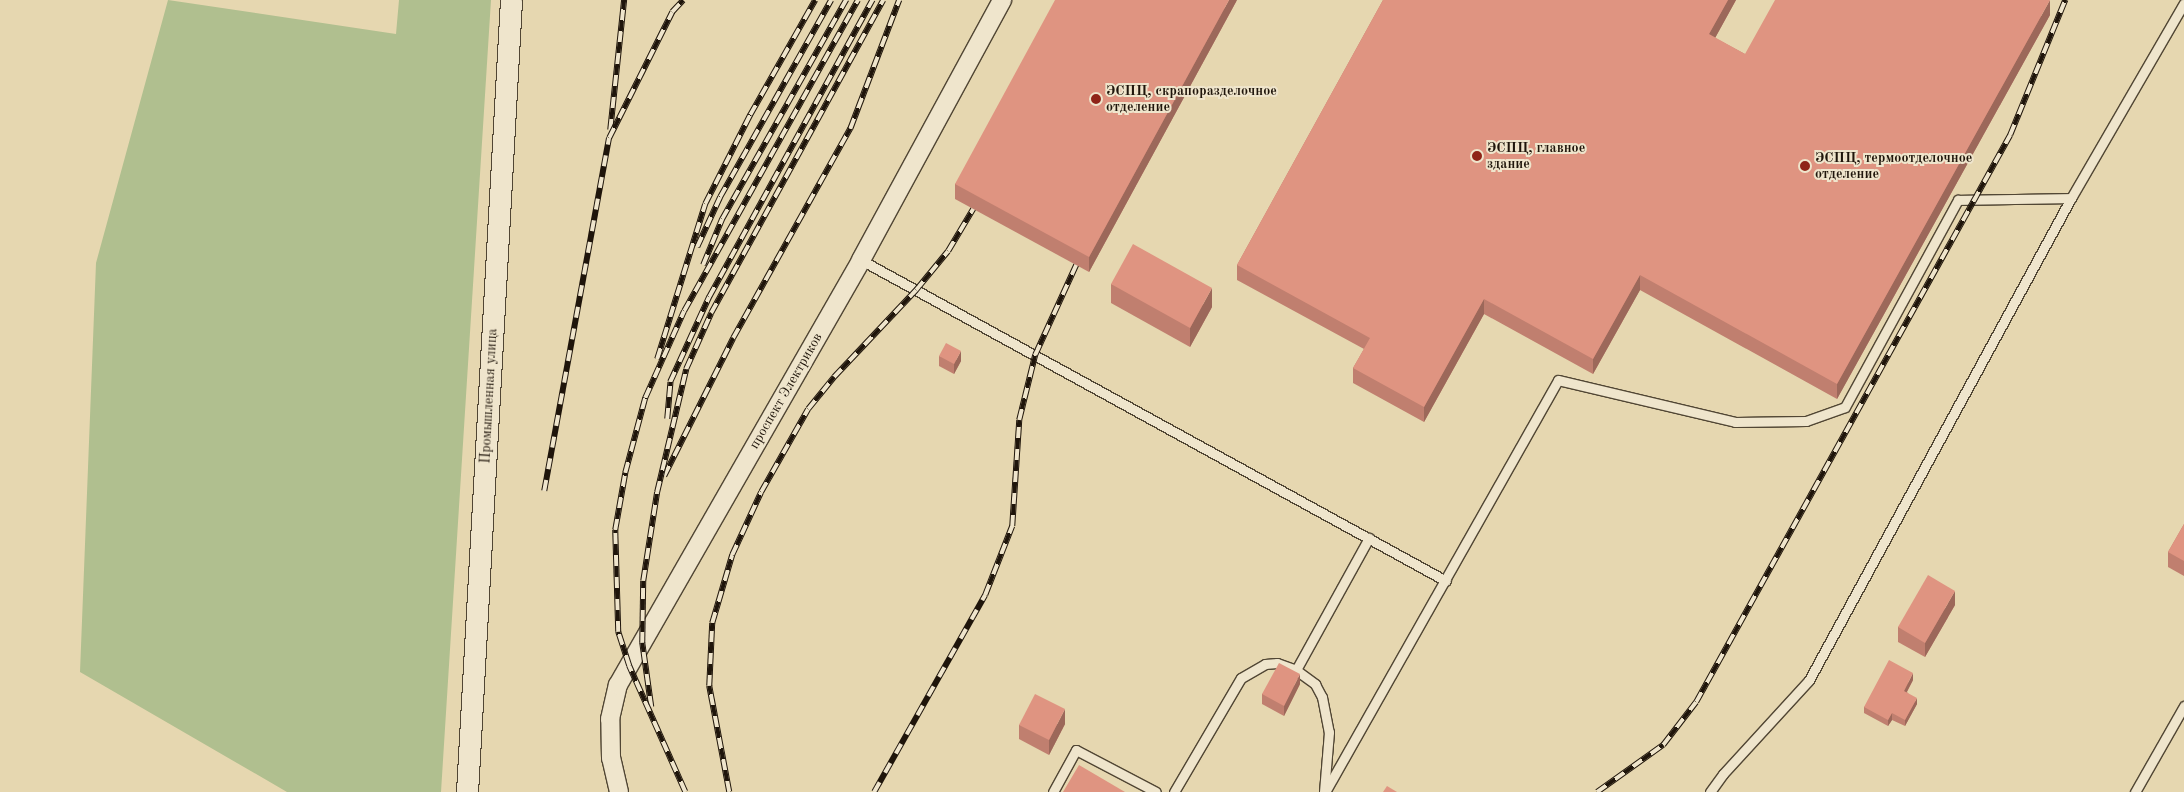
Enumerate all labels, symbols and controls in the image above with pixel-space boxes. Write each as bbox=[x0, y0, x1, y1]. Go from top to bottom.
place label: ЭСПЦ, скрапоразделочное отделение bbox=[1106, 83, 1277, 115]
marker: ЭСПЦ, скрапоразделочное отделение bbox=[1090, 93, 1102, 105]
place label: ЭСПЦ, главное здание bbox=[1487, 140, 1585, 172]
marker: ЭСПЦ, главное здание bbox=[1471, 150, 1483, 162]
place label: ЭСПЦ, термоотделочное отделение bbox=[1815, 150, 1972, 182]
marker: ЭСПЦ, термоотделочное отделение bbox=[1799, 160, 1811, 172]
street label: Промышленная улица bbox=[477, 328, 501, 464]
street label: проспект Электриков bbox=[746, 330, 826, 452]

